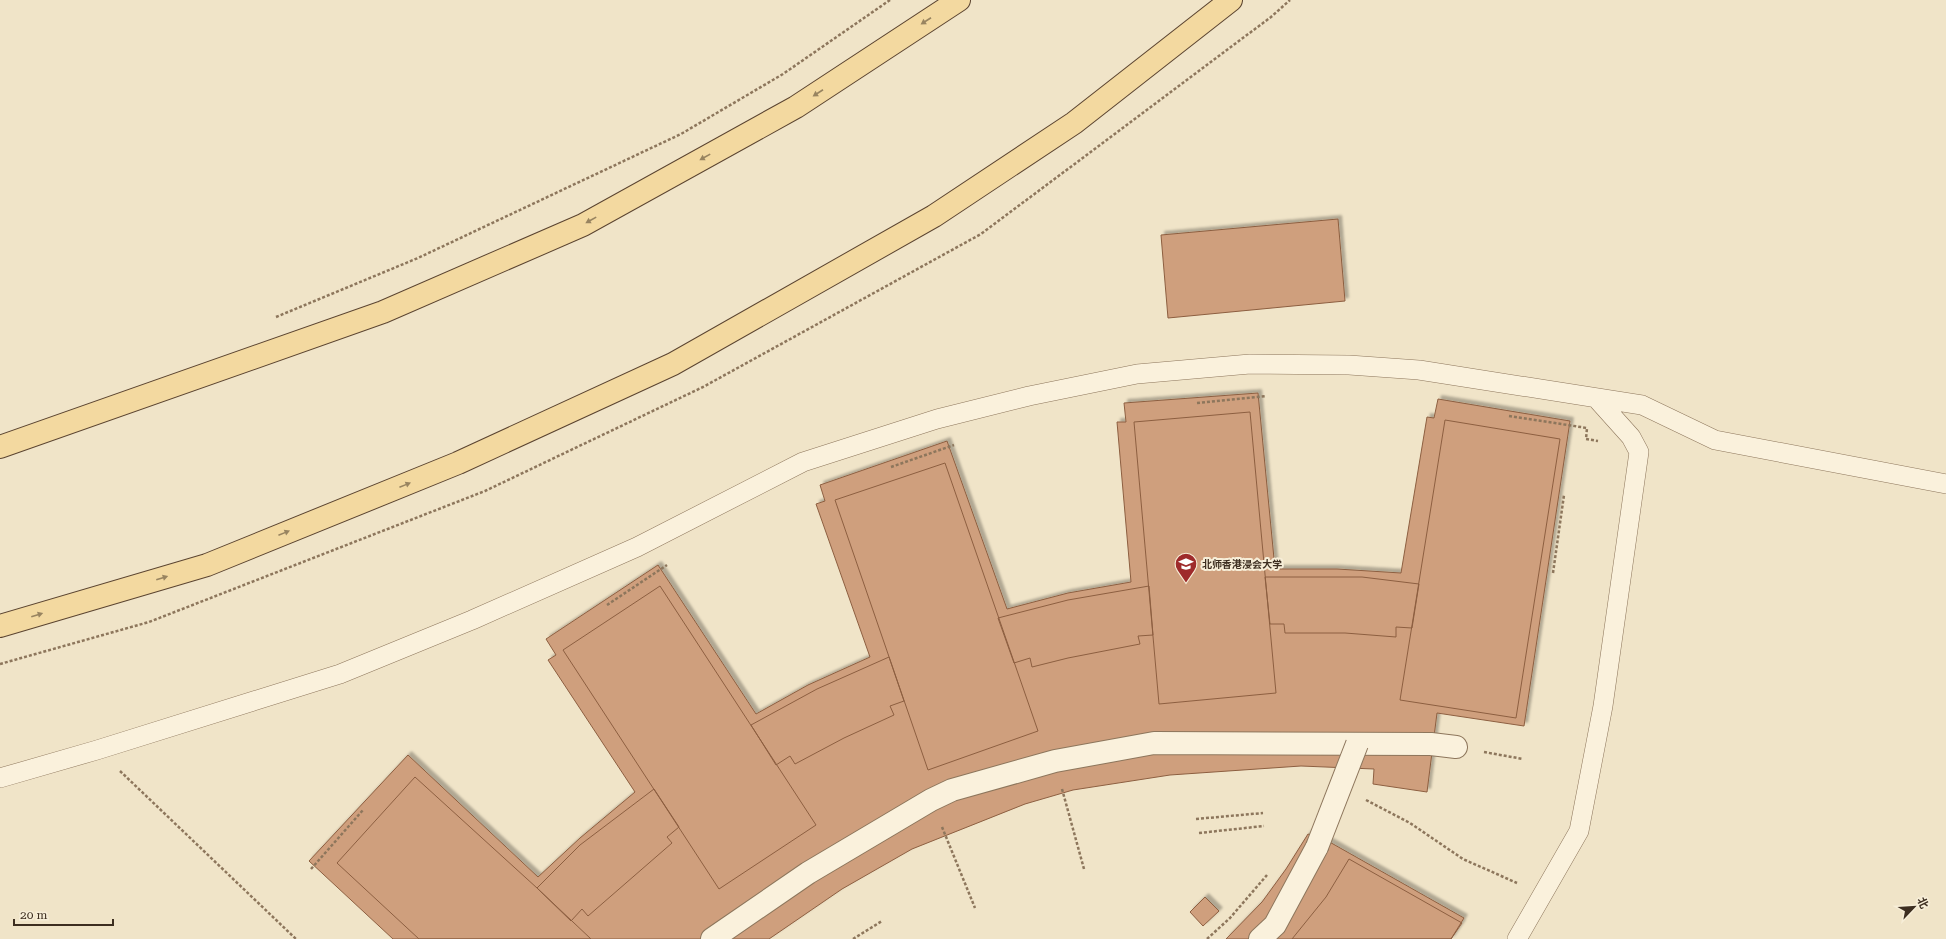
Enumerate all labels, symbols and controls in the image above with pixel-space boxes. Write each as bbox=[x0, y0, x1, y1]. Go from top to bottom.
one-way arrow bbox=[920, 18, 932, 25]
one-way arrow bbox=[812, 89, 823, 97]
one-way arrow bbox=[699, 154, 711, 161]
one-way arrow bbox=[585, 217, 597, 224]
one-way arrow bbox=[399, 481, 411, 487]
one-way arrow bbox=[279, 530, 291, 536]
school or university icon: 北师香港浸会大学 bbox=[1173, 551, 1199, 584]
place label: 北师香港浸会大学 bbox=[1202, 559, 1282, 570]
one-way arrow bbox=[156, 575, 168, 581]
one-way arrow bbox=[32, 612, 44, 618]
north arrow bbox=[1894, 887, 1934, 927]
text: 北 bbox=[1914, 895, 1931, 911]
scale bar bbox=[14, 901, 113, 927]
text: 20 m bbox=[20, 908, 47, 922]

